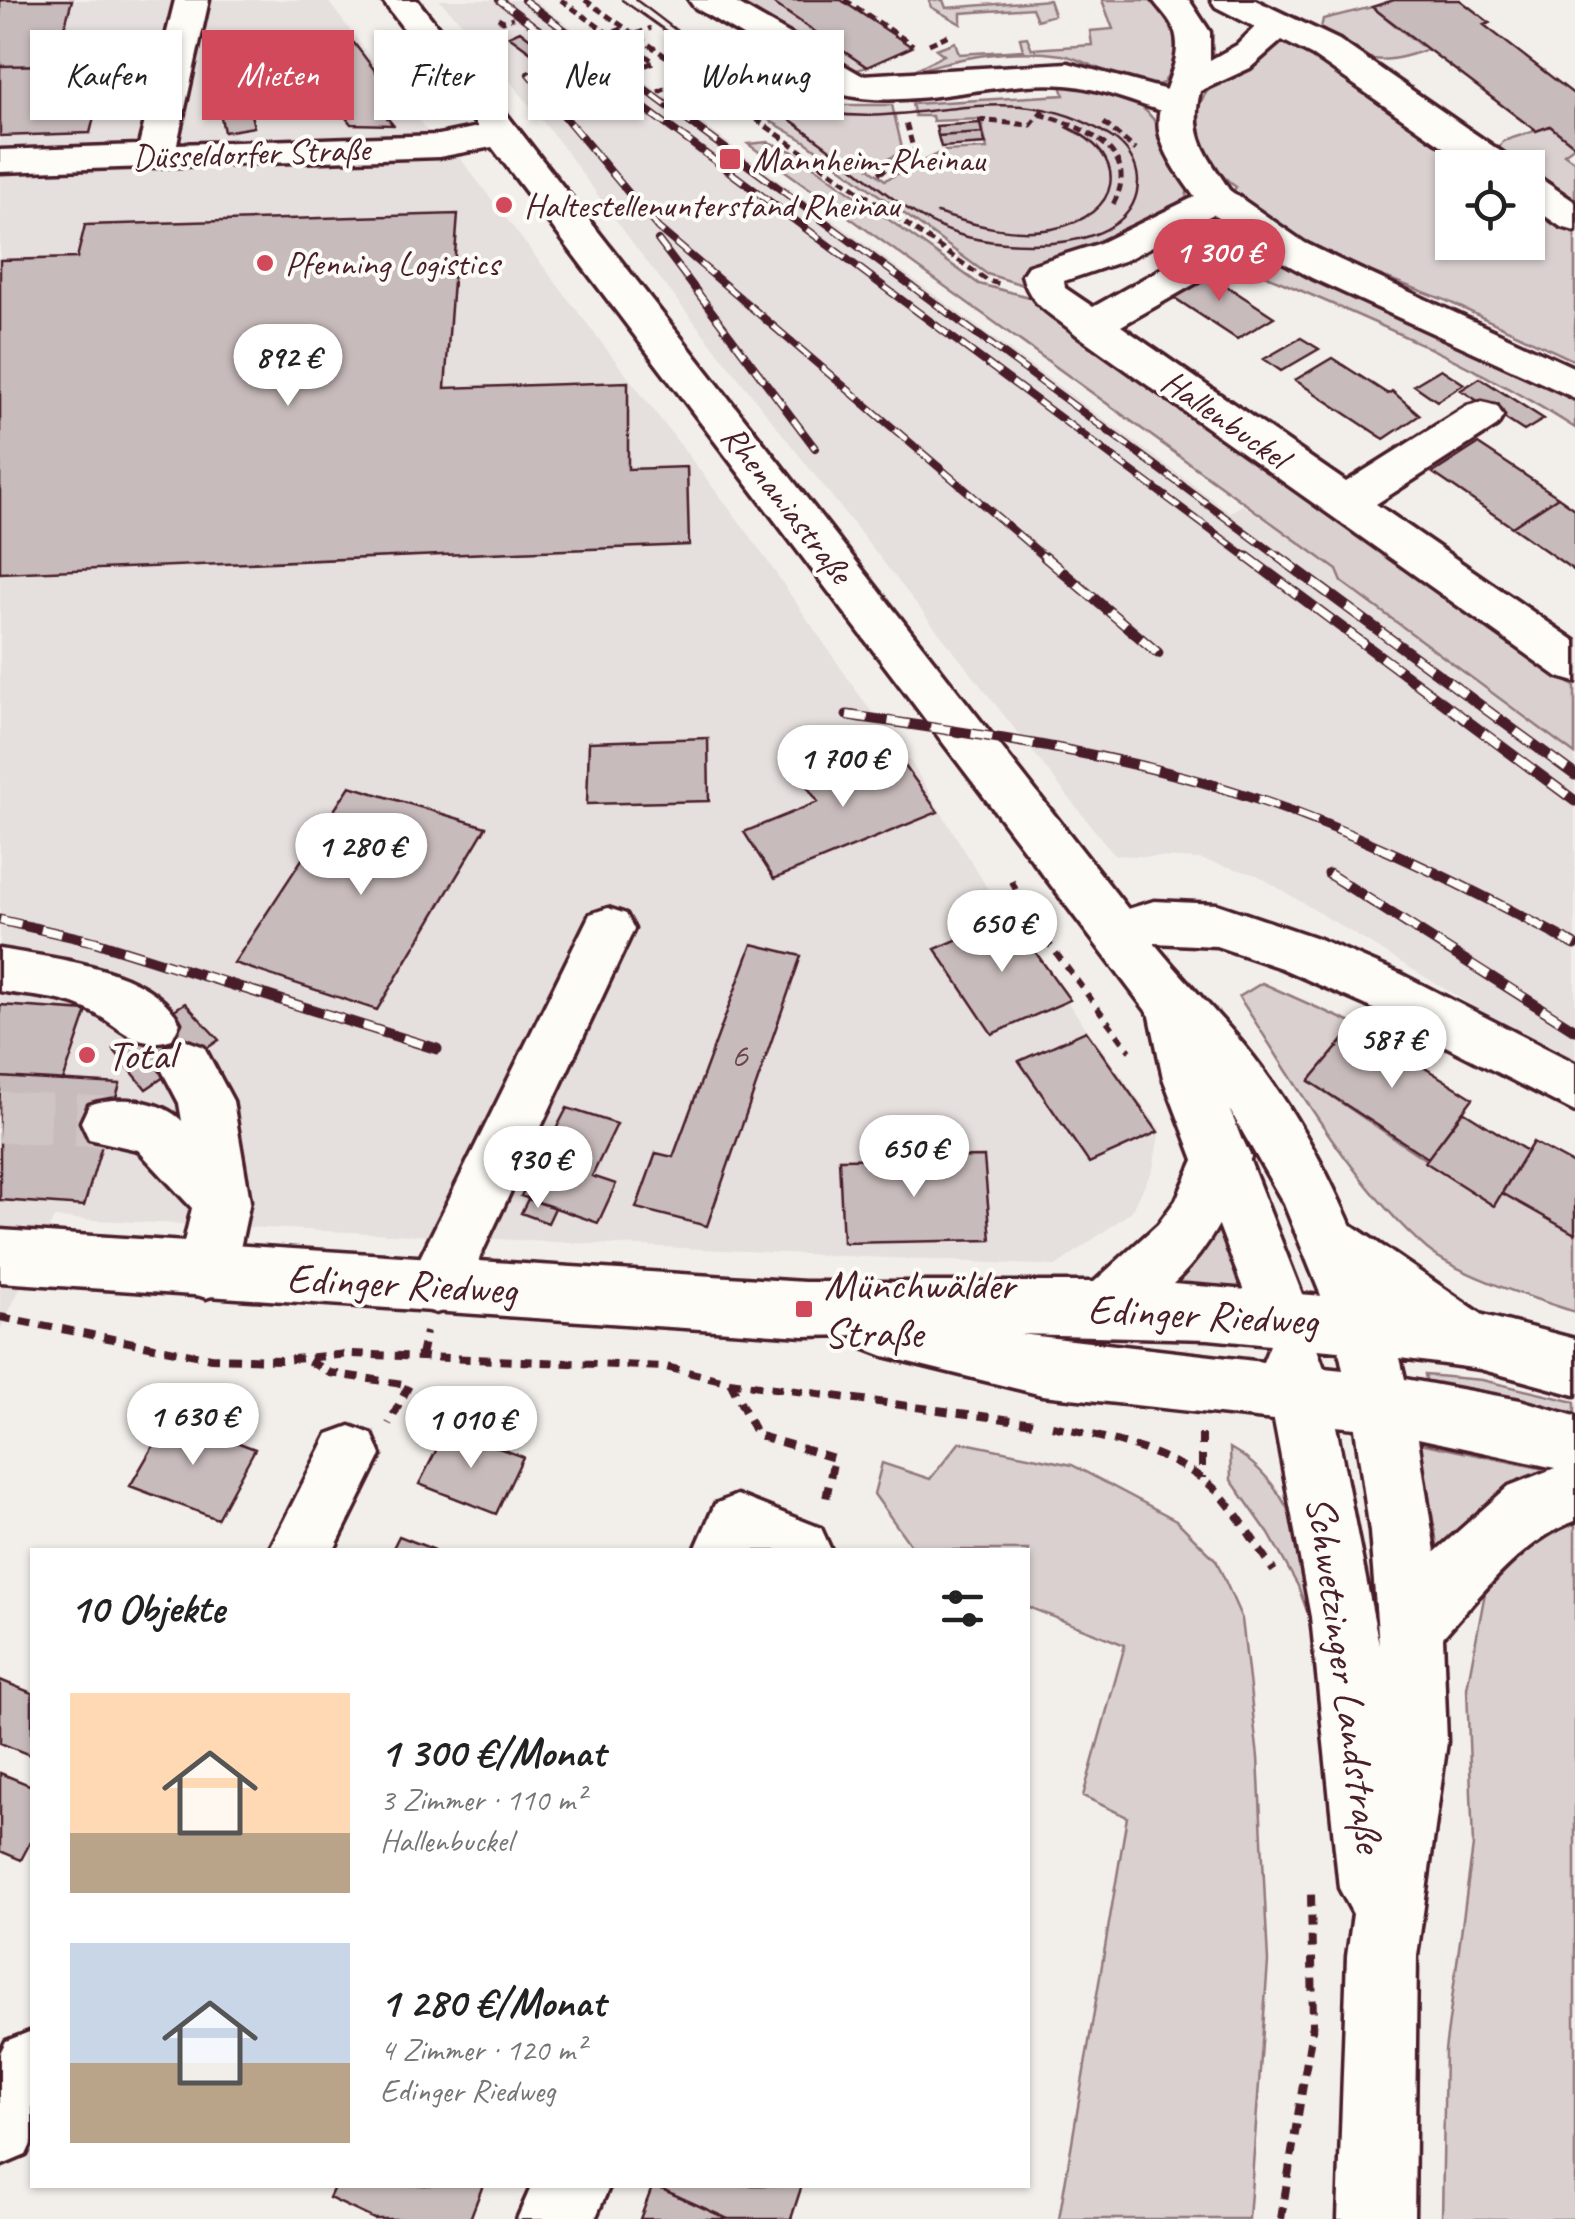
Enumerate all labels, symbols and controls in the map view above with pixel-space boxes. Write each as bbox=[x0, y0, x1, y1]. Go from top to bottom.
chip: Kaufen bbox=[30, 30, 182, 120]
chip: Mieten bbox=[202, 30, 354, 120]
chip: Filter bbox=[374, 30, 508, 120]
chip: Neu bbox=[528, 30, 644, 120]
chip: Wohnung bbox=[664, 30, 844, 120]
street label: Düsseldorfer Straße bbox=[132, 126, 373, 180]
place label: Mannheim-Rheinau bbox=[752, 137, 987, 182]
marker: Mannheim-Rheinau bbox=[717, 146, 743, 172]
map controls bbox=[1435, 150, 1545, 260]
button: locate bbox=[1435, 150, 1545, 260]
place label: Haltestellenunterstand Rheinau bbox=[524, 183, 901, 228]
marker: Haltestellenunterstand Rheinau bbox=[493, 194, 515, 216]
pin: 1 300 € bbox=[1127, 219, 1311, 304]
text: 1 300 € bbox=[1175, 231, 1263, 272]
place label: Pfenning Logistics bbox=[285, 241, 502, 286]
marker: Pfenning Logistics bbox=[254, 252, 276, 274]
pin: 892 € bbox=[218, 324, 358, 409]
text: 892 € bbox=[256, 336, 320, 377]
street label: Hallenbuckel bbox=[1153, 359, 1302, 482]
street label: Rhenaniastraße bbox=[711, 416, 865, 594]
pin: 1 700 € bbox=[751, 725, 935, 810]
text: 1 700 € bbox=[799, 737, 887, 778]
pin: 1 280 € bbox=[269, 813, 453, 898]
text: 1 280 € bbox=[317, 825, 405, 866]
pin: 650 € bbox=[932, 890, 1072, 975]
text: 650 € bbox=[969, 902, 1035, 943]
pin: 587 € bbox=[1322, 1006, 1462, 1091]
text: 587 € bbox=[1360, 1018, 1424, 1059]
place label: Total bbox=[107, 1029, 182, 1082]
house number: 6 bbox=[730, 1031, 749, 1078]
marker: Total bbox=[76, 1044, 98, 1066]
pin: 650 € bbox=[844, 1115, 984, 1200]
pin: 930 € bbox=[468, 1126, 608, 1211]
text: 650 € bbox=[881, 1127, 947, 1168]
text: 930 € bbox=[506, 1138, 570, 1179]
street label: Edinger Riedweg bbox=[286, 1252, 520, 1317]
place label: Münchwälder Straße bbox=[824, 1259, 1018, 1360]
street label: Edinger Riedweg bbox=[1087, 1283, 1321, 1348]
marker: Münchwälder Straße bbox=[793, 1298, 815, 1320]
pin: 1 630 € bbox=[101, 1383, 285, 1468]
pin: 1 010 € bbox=[379, 1386, 563, 1471]
text: 1 630 € bbox=[149, 1395, 237, 1436]
text: 1 010 € bbox=[427, 1398, 515, 1439]
street label: Schwetzinger Landstraße bbox=[1294, 1493, 1397, 1859]
icon: filters bbox=[935, 1581, 990, 1636]
text: 10 Objekte bbox=[70, 1582, 224, 1635]
text: 1 300 €/Monat bbox=[380, 1726, 605, 1779]
icon: home bbox=[150, 1733, 270, 1853]
text: 3 Zimmer · 110 m² bbox=[380, 1779, 585, 1820]
text: Hallenbuckel bbox=[380, 1820, 512, 1861]
text: 1 280 €/Monat bbox=[380, 1976, 605, 2029]
icon: home bbox=[150, 1983, 270, 2103]
text: 4 Zimmer · 120 m² bbox=[380, 2029, 585, 2070]
text: Edinger Riedweg bbox=[380, 2070, 555, 2111]

